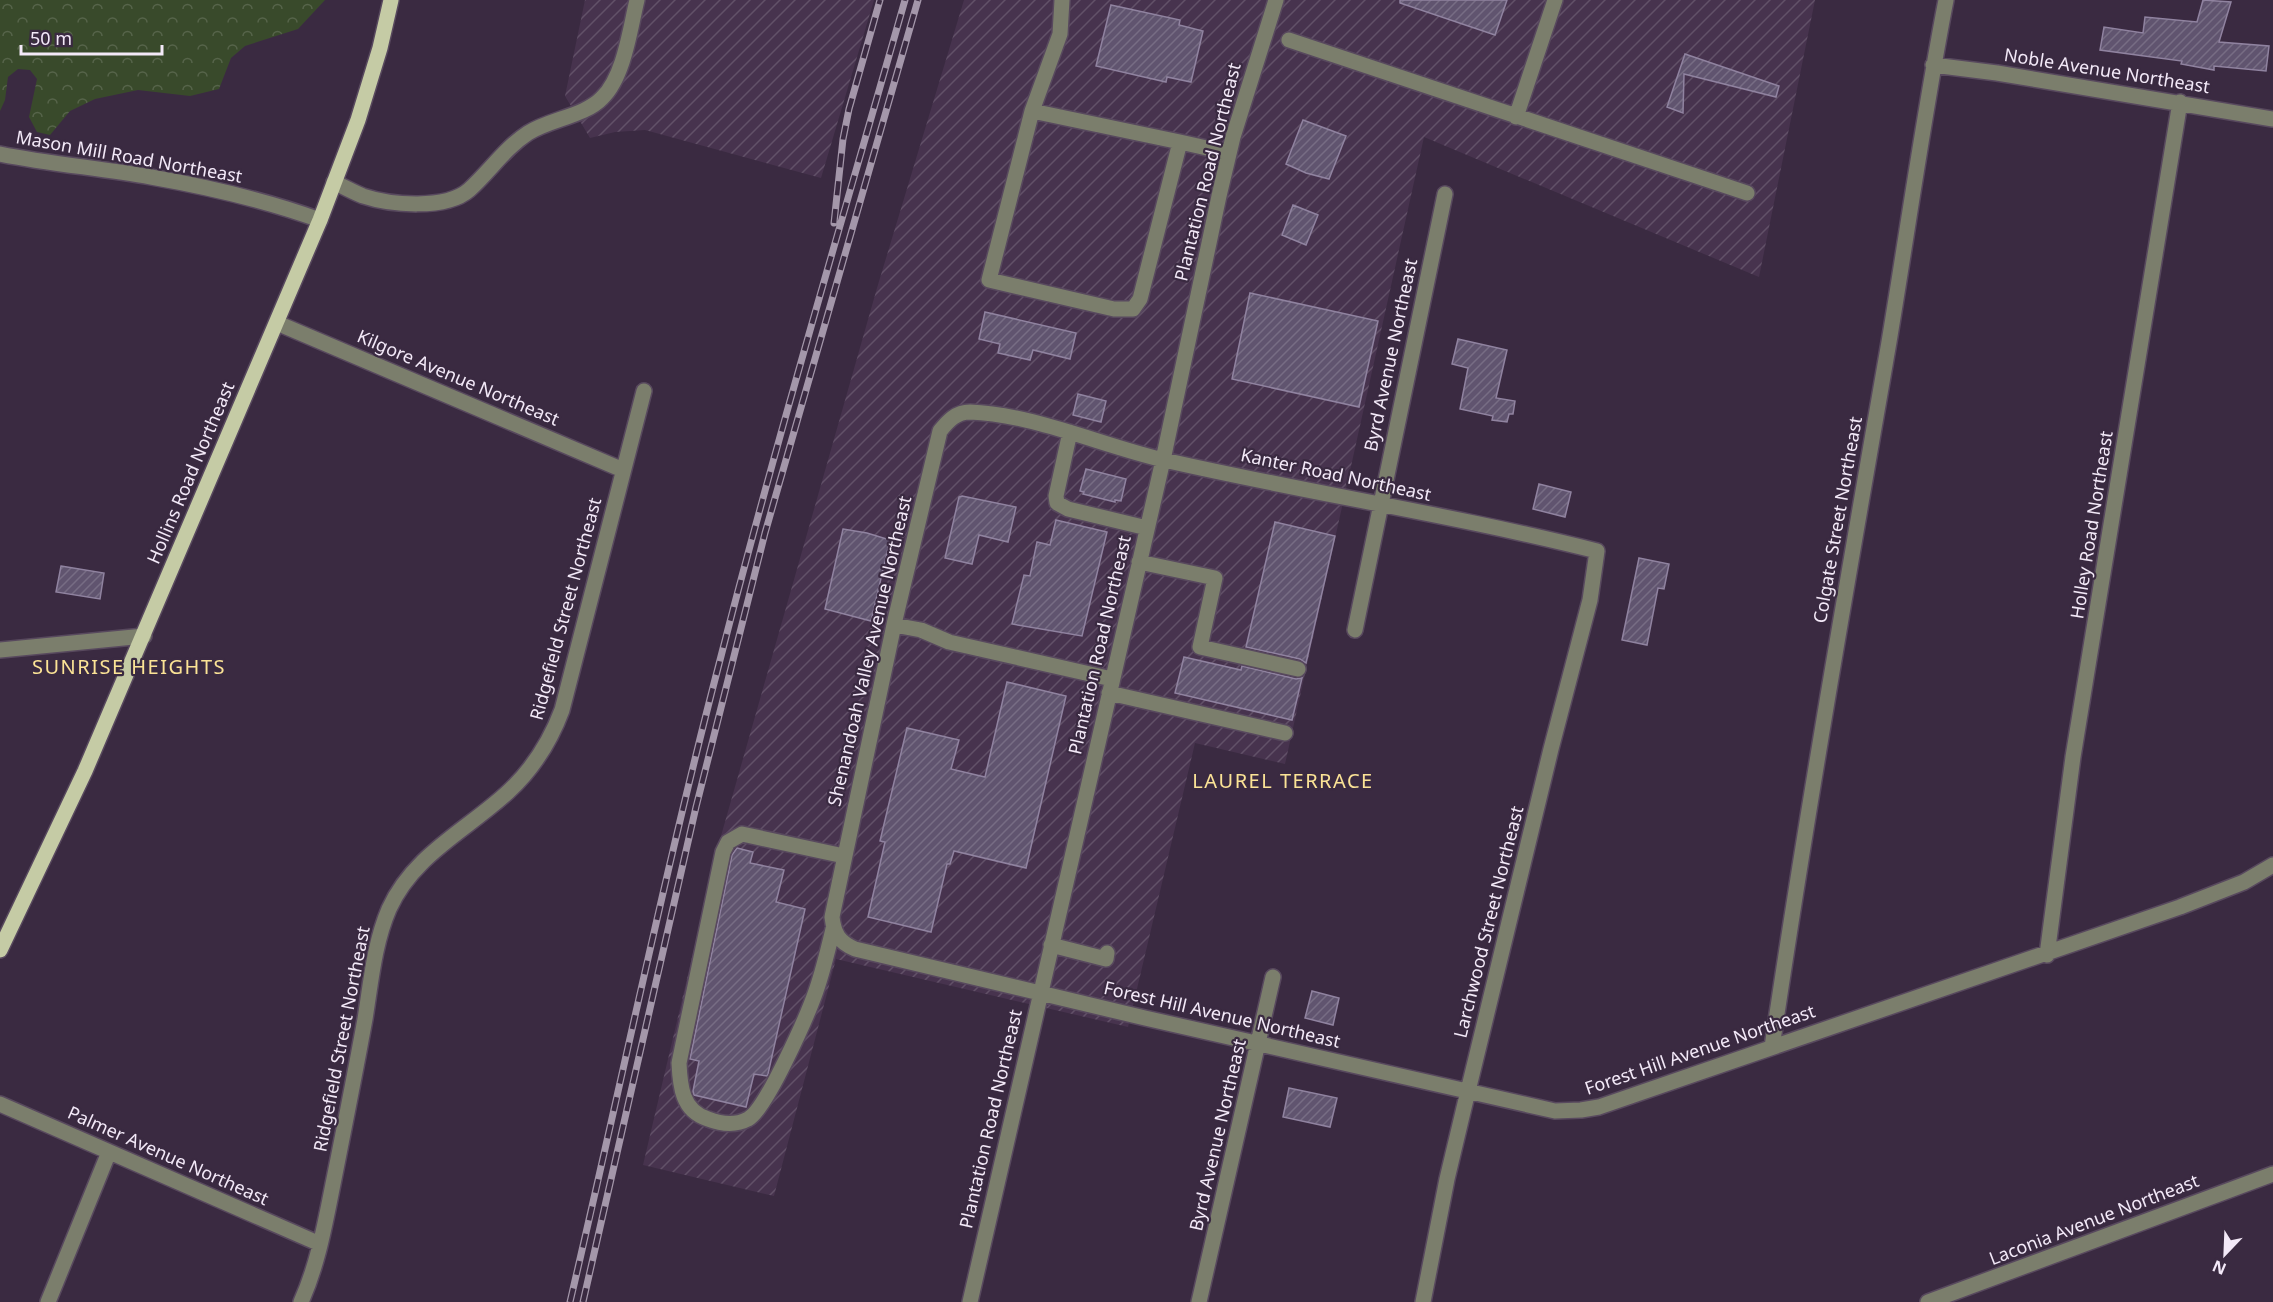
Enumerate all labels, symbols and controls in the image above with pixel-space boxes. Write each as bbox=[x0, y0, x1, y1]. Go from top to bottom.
scale bar bbox=[21, 18, 162, 56]
text: 50 m bbox=[30, 26, 72, 50]
street label: Noble Avenue Northeast bbox=[2003, 42, 2212, 98]
street label: Plantation Road Northeast bbox=[1168, 60, 1246, 283]
street label: Mason Mill Road Northeast bbox=[14, 124, 245, 188]
street label: Byrd Avenue Northeast bbox=[1358, 256, 1422, 453]
street label: Kilgore Avenue Northeast bbox=[354, 324, 563, 431]
street label: Hollins Road Northeast bbox=[141, 377, 240, 567]
street label: Colgate Street Northeast bbox=[1807, 414, 1867, 625]
street label: Holley Road Northeast bbox=[2064, 429, 2118, 621]
street label: Kanter Road Northeast bbox=[1239, 442, 1434, 506]
street label: Shenandoah Valley Avenue Northeast bbox=[822, 493, 917, 808]
street label: Ridgefield Street Northeast bbox=[524, 494, 606, 723]
street label: Plantation Road Northeast bbox=[1062, 532, 1136, 757]
district label: SUNRISE HEIGHTS bbox=[32, 653, 226, 680]
district label: LAUREL TERRACE bbox=[1192, 767, 1374, 794]
street label: Larchwood Street Northeast bbox=[1448, 803, 1529, 1040]
street label: Ridgefield Street Northeast bbox=[307, 923, 375, 1154]
street label: Forest Hill Avenue Northeast bbox=[1102, 975, 1343, 1053]
street label: Forest Hill Avenue Northeast bbox=[1581, 998, 1818, 1100]
street label: Plantation Road Northeast bbox=[953, 1006, 1027, 1231]
street label: Byrd Avenue Northeast bbox=[1183, 1036, 1251, 1233]
street label: Palmer Avenue Northeast bbox=[64, 1100, 273, 1211]
street label: Laconia Avenue Northeast bbox=[1985, 1168, 2202, 1270]
north arrow bbox=[2195, 1224, 2255, 1284]
text: N bbox=[2209, 1255, 2229, 1280]

